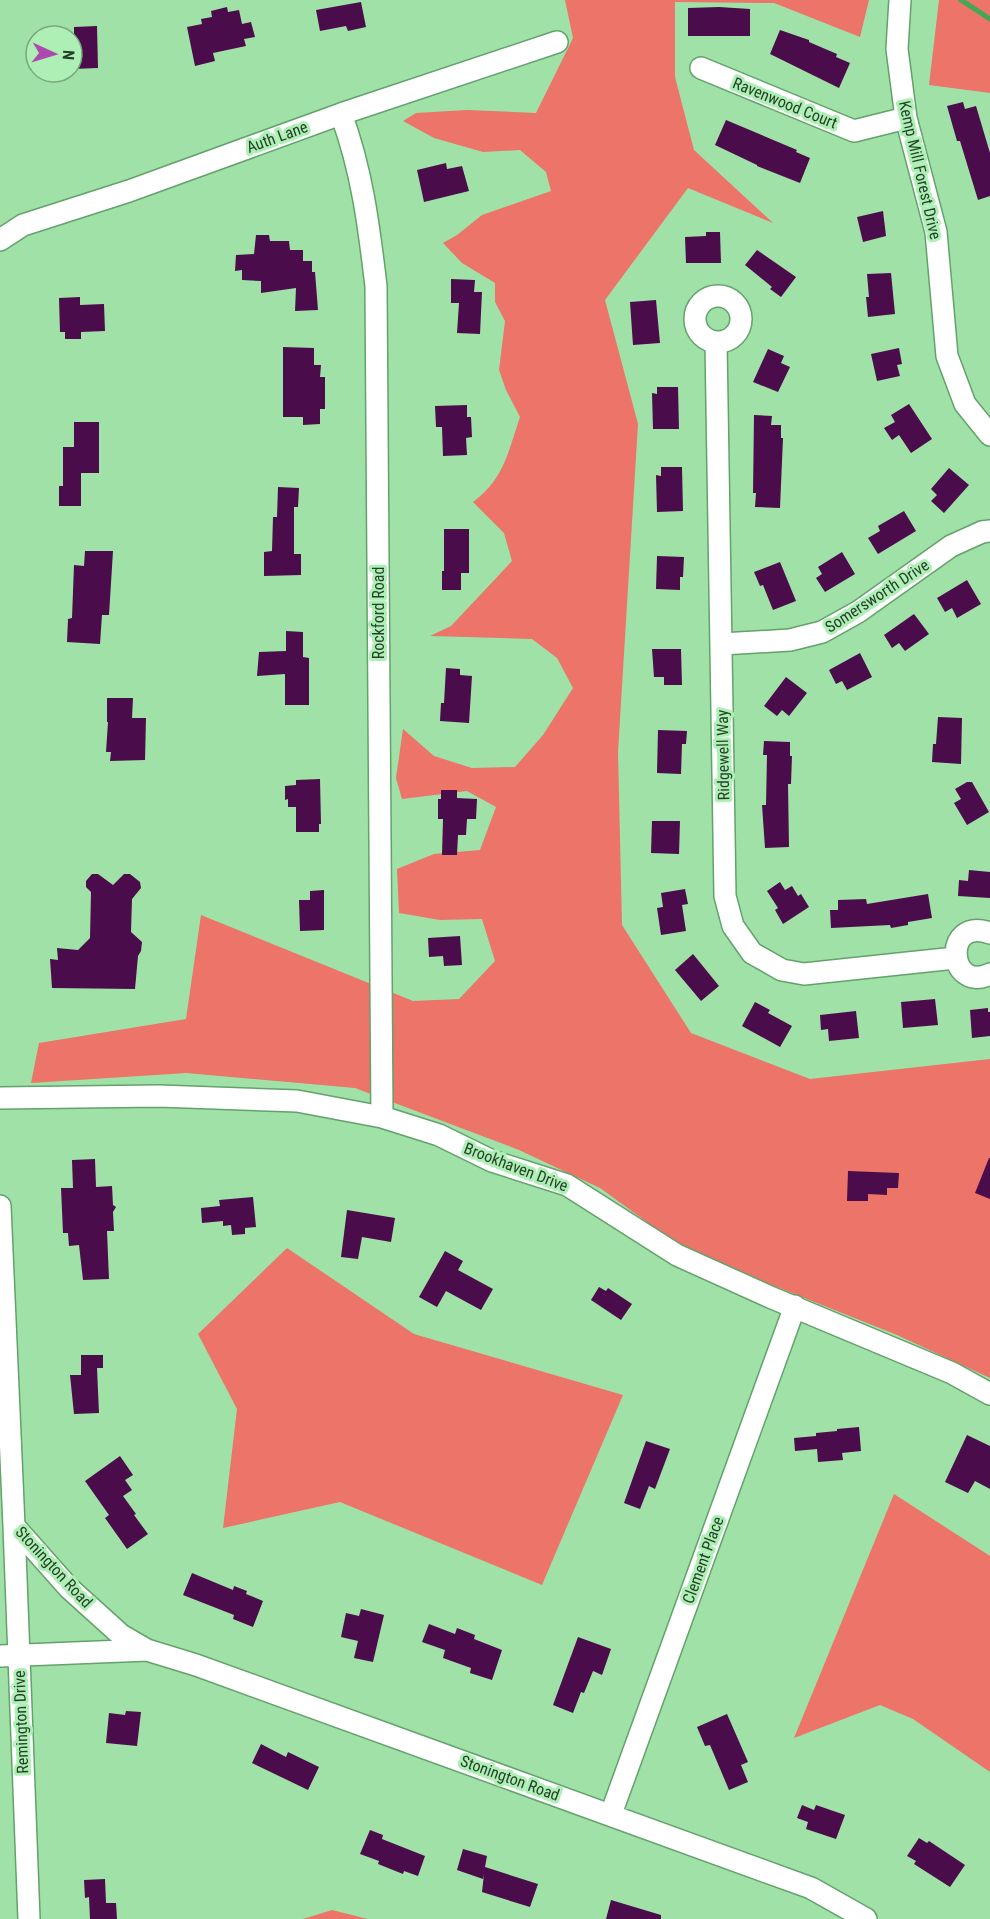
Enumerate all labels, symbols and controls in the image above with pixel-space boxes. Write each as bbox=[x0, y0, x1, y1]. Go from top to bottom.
north arrow bbox=[24, 24, 84, 84]
text: N bbox=[59, 49, 78, 61]
street label: Ravenwood Court bbox=[730, 73, 840, 133]
street label: Kemp Mill Forest Drive bbox=[895, 99, 945, 241]
street label: Auth Lane bbox=[244, 117, 310, 157]
street label: Somersworth Drive bbox=[822, 555, 932, 637]
street label: Rockford Road bbox=[369, 567, 388, 659]
street label: Ridgewell Way bbox=[713, 709, 733, 800]
street label: Brookhaven Drive bbox=[461, 1138, 571, 1196]
street label: Clement Place bbox=[679, 1514, 727, 1606]
street label: Stonington Road bbox=[12, 1522, 96, 1612]
street label: Remington Drive bbox=[10, 1670, 32, 1774]
street label: Stonington Road bbox=[458, 1751, 562, 1805]

